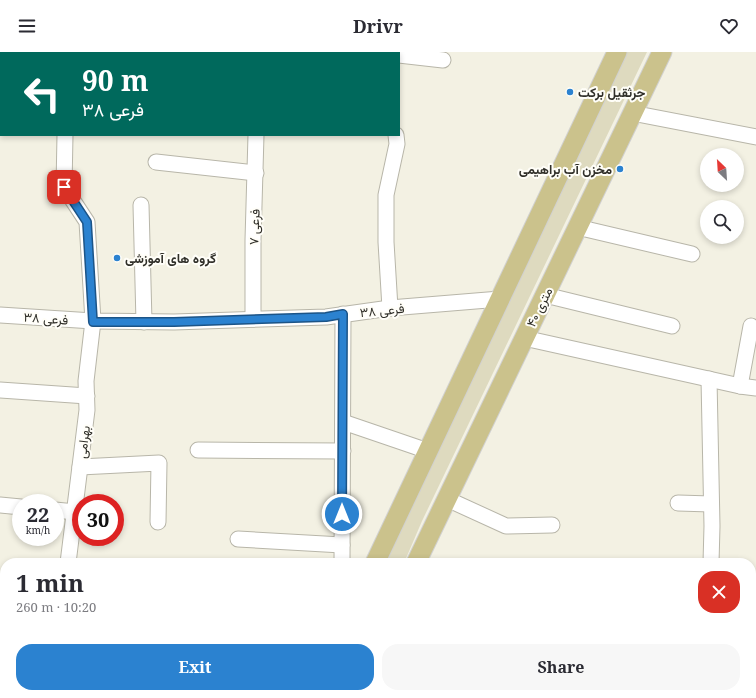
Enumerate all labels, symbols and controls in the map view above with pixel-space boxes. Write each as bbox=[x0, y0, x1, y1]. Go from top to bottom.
text: Drivr bbox=[353, 14, 403, 38]
icon: menu bbox=[16, 15, 38, 37]
icon: heart bbox=[718, 15, 740, 37]
text: 90 m bbox=[82, 61, 149, 99]
icon: left bbox=[16, 68, 68, 120]
place label: جرثقیل برکت bbox=[578, 83, 646, 101]
marker: جرثقیل برکت bbox=[565, 87, 575, 97]
text: فرعی ۳۸ bbox=[82, 97, 144, 121]
north arrow bbox=[700, 148, 744, 192]
map controls bbox=[700, 148, 744, 244]
place label: مخزن آب براهیمی bbox=[519, 160, 612, 178]
marker: مخزن آب براهیمی bbox=[615, 164, 625, 174]
pin bbox=[47, 170, 81, 204]
icon: arrive bbox=[53, 176, 75, 198]
button: search bbox=[700, 200, 744, 244]
street label: فرعی ۷ bbox=[244, 209, 264, 245]
place label: گروه های آموزشی bbox=[125, 249, 216, 267]
marker: گروه های آموزشی bbox=[112, 253, 122, 263]
street label: ۴۰ متری bbox=[522, 284, 556, 330]
street label: فرعی ۳۸ bbox=[359, 299, 405, 321]
street label: فرعی ۳۸ bbox=[23, 307, 69, 329]
street label: بهرامی bbox=[72, 424, 94, 460]
position arrow bbox=[321, 493, 363, 535]
speed limit sign: 30 bbox=[72, 494, 124, 546]
text: 22 bbox=[27, 501, 49, 528]
text: km/h bbox=[26, 523, 50, 537]
text: 1 min bbox=[16, 566, 84, 599]
button: close bbox=[698, 571, 740, 613]
text: 260 m · 10:20 bbox=[16, 598, 96, 616]
button: Exit bbox=[16, 644, 374, 690]
button: Share bbox=[382, 644, 740, 690]

